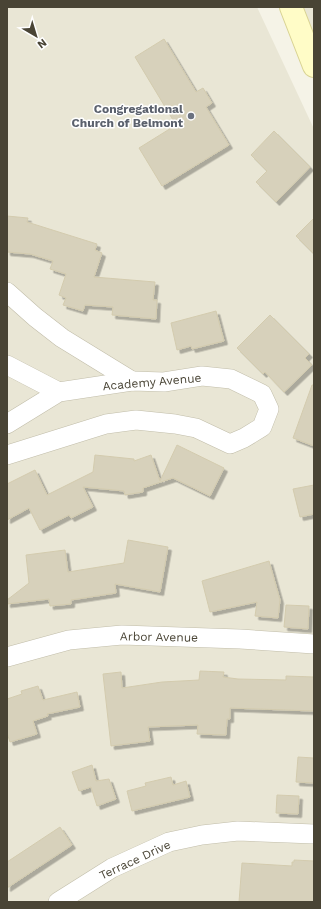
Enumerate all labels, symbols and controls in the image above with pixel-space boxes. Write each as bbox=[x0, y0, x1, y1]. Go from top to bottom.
north arrow bbox=[16, 16, 56, 56]
text: N bbox=[35, 36, 49, 51]
place label: Congregational Church of Belmont bbox=[72, 102, 184, 130]
marker: Congregational Church of Belmont bbox=[186, 111, 196, 121]
street label: Academy Avenue bbox=[102, 371, 202, 393]
street label: Arbor Avenue bbox=[120, 629, 198, 645]
street label: Terrace Drive bbox=[97, 837, 173, 883]

